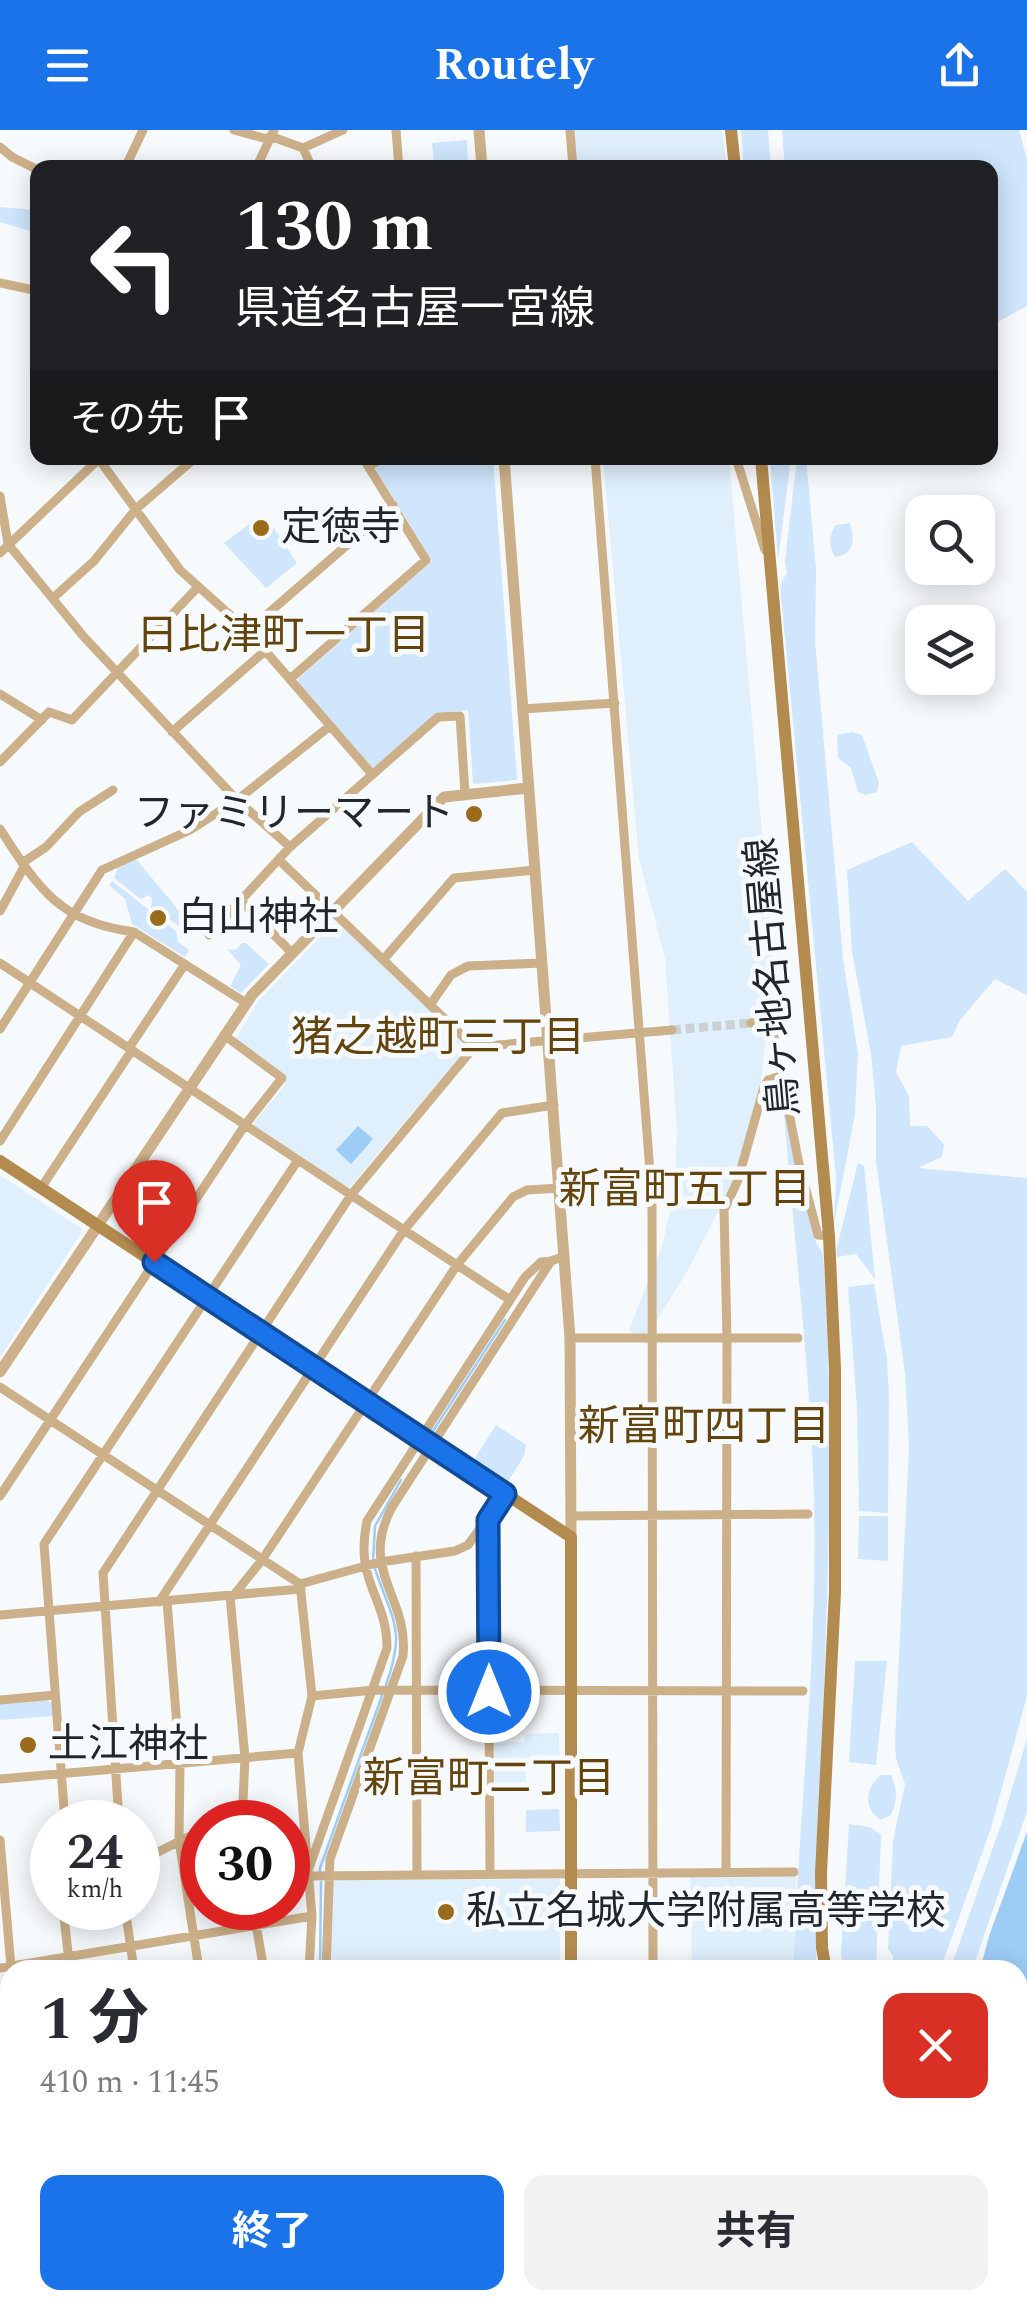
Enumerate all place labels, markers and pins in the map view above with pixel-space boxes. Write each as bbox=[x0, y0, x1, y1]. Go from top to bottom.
place label: 定徳寺 bbox=[281, 498, 401, 559]
marker: 定徳寺 bbox=[250, 517, 272, 539]
place label: ファミリーマート bbox=[134, 784, 454, 845]
marker: ファミリーマート bbox=[463, 803, 485, 825]
place label: 白山神社 bbox=[178, 888, 338, 949]
marker: 白山神社 bbox=[147, 907, 169, 929]
pin bbox=[112, 1160, 197, 1263]
place label: 土江神社 bbox=[48, 1715, 208, 1776]
marker: 土江神社 bbox=[17, 1734, 39, 1756]
place label: 私立名城大学附属高等学校 bbox=[466, 1882, 946, 1943]
marker: 私立名城大学附属高等学校 bbox=[435, 1901, 457, 1923]

